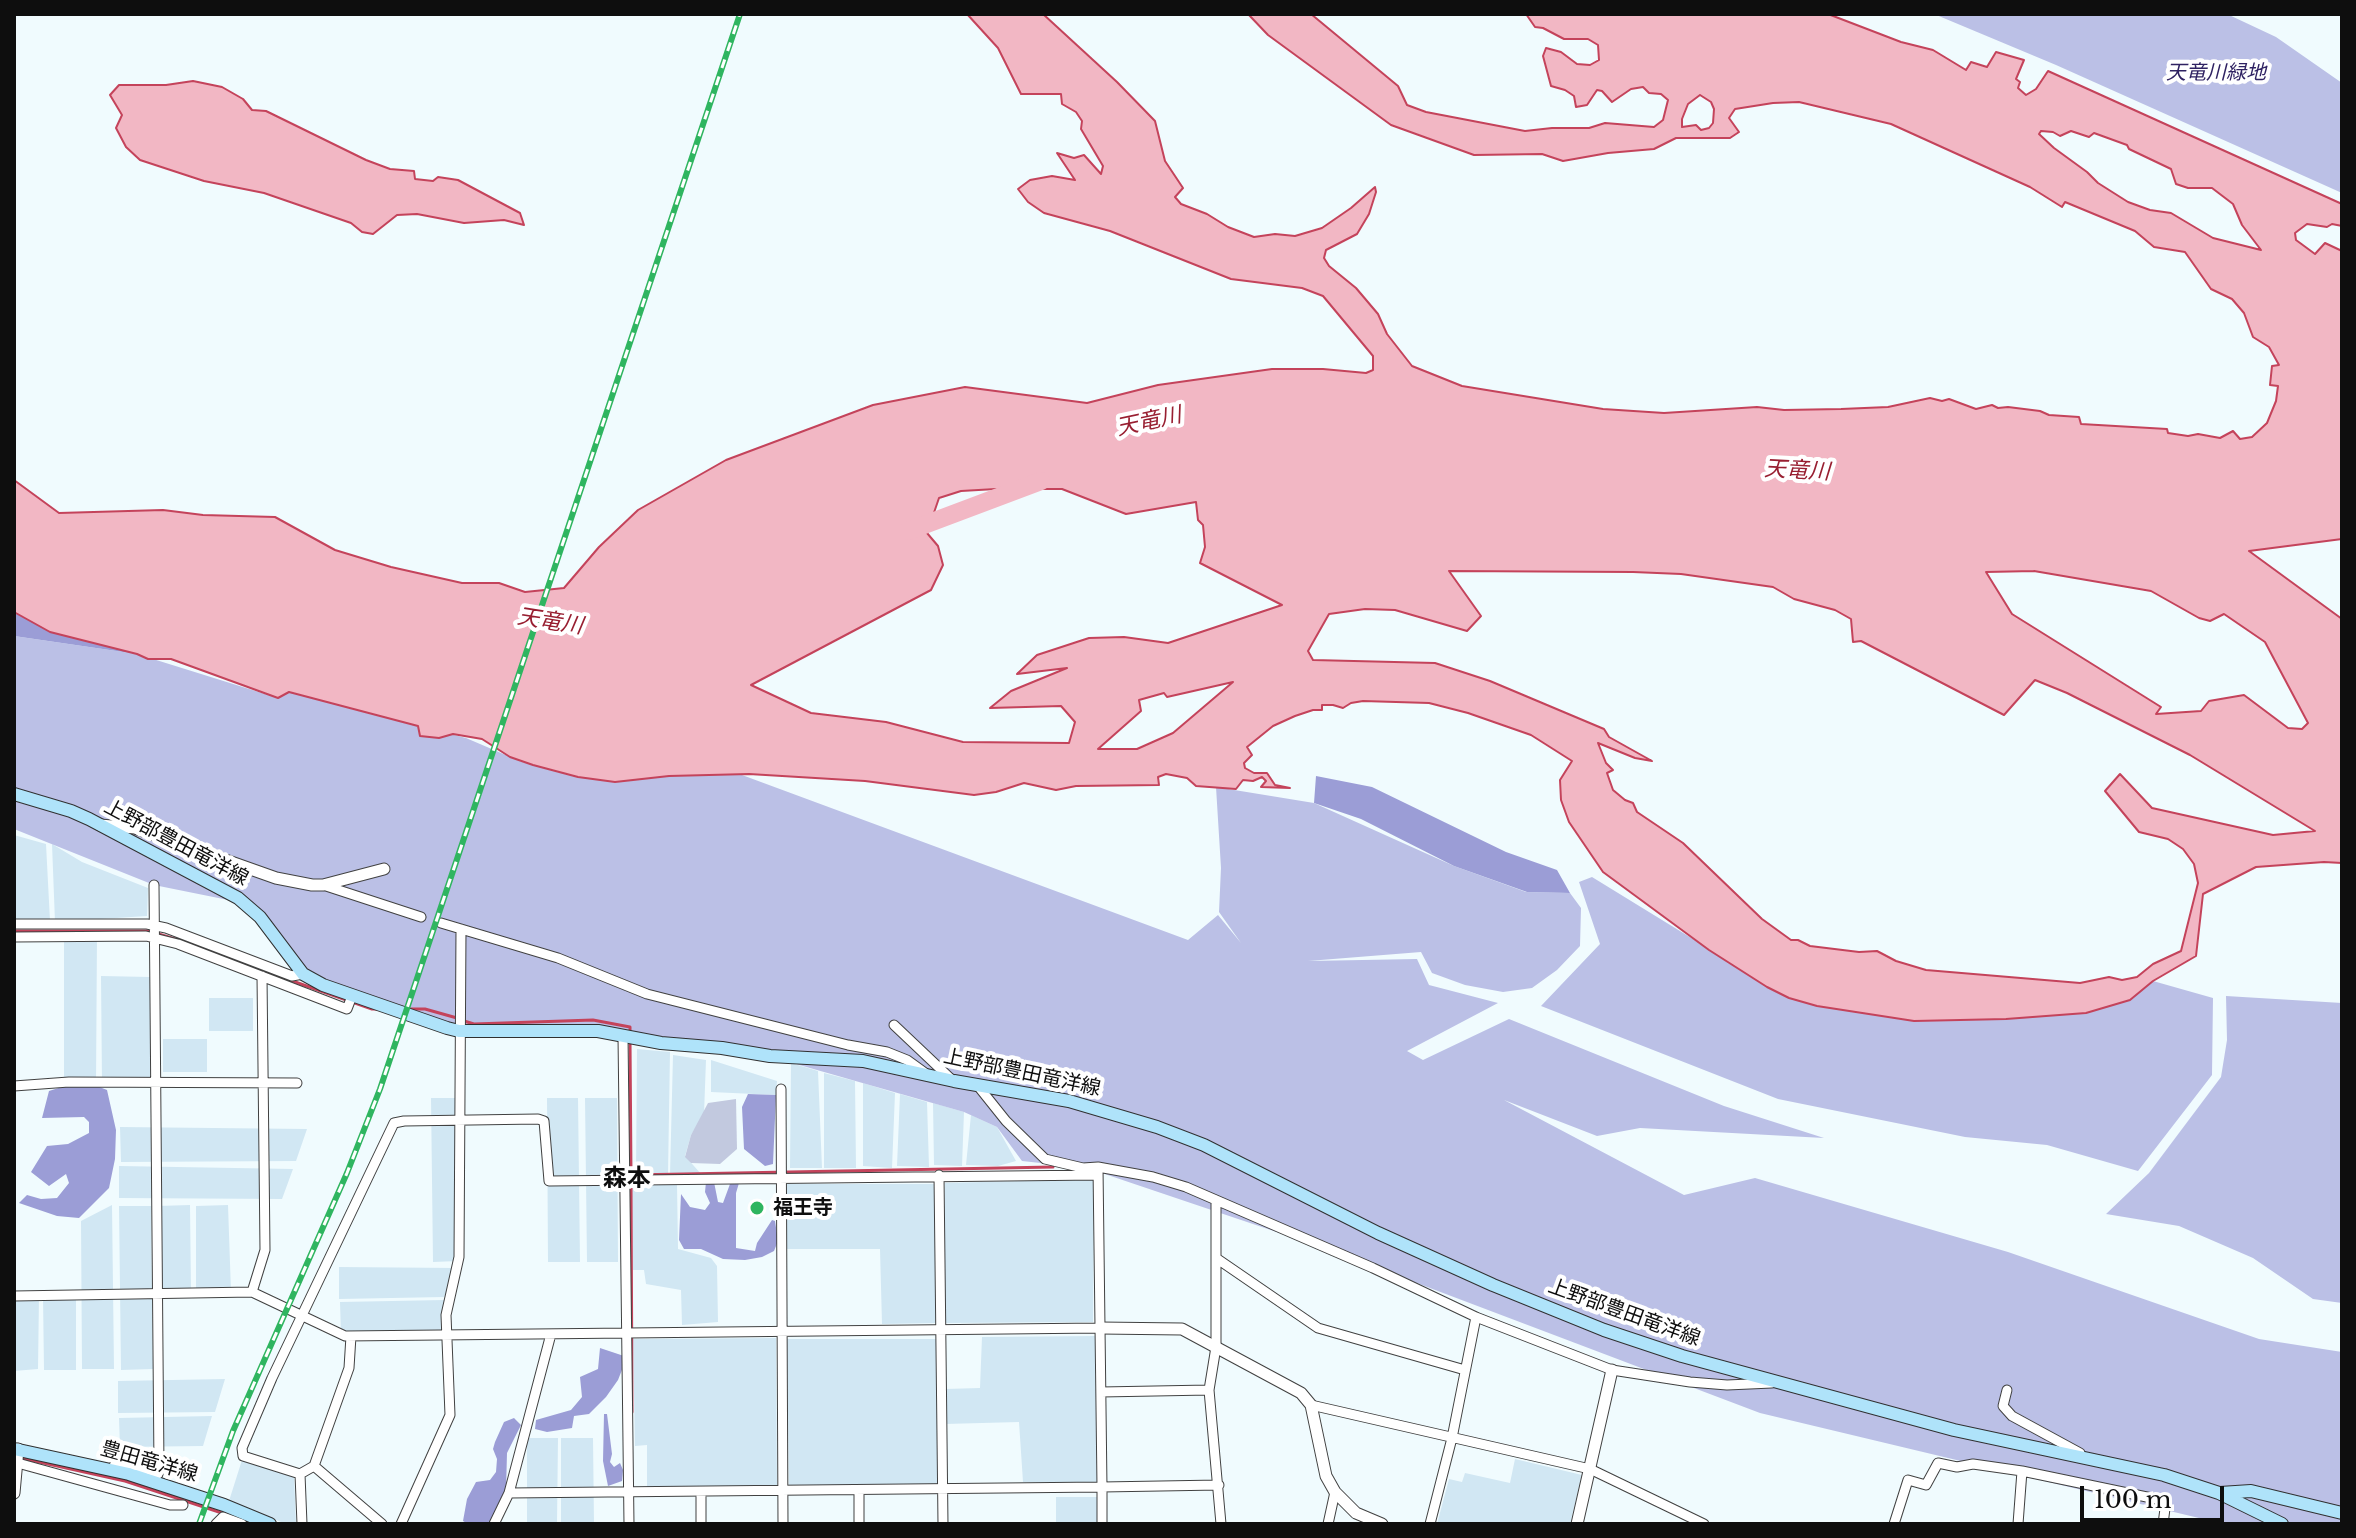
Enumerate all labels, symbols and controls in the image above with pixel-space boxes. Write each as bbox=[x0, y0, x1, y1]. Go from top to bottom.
park label: 天竜川緑地 bbox=[2166, 61, 2266, 85]
water label: 天竜川 bbox=[1114, 402, 1184, 442]
water label: 天竜川 bbox=[1763, 456, 1831, 486]
water label: 天竜川 bbox=[515, 604, 585, 640]
street label: 上野部豊田竜洋線 bbox=[100, 795, 252, 891]
street label: 上野部豊田竜洋線 bbox=[941, 1045, 1103, 1101]
district label: 森本 bbox=[603, 1165, 651, 1193]
place label: 福王寺 bbox=[773, 1196, 833, 1220]
marker: 福王寺 bbox=[748, 1199, 766, 1217]
street label: 上野部豊田竜洋線 bbox=[1545, 1274, 1703, 1352]
street label: 豊田竜洋線 bbox=[98, 1437, 200, 1487]
scale bar bbox=[2084, 1470, 2228, 1520]
text: 100 m bbox=[2094, 1485, 2172, 1514]

